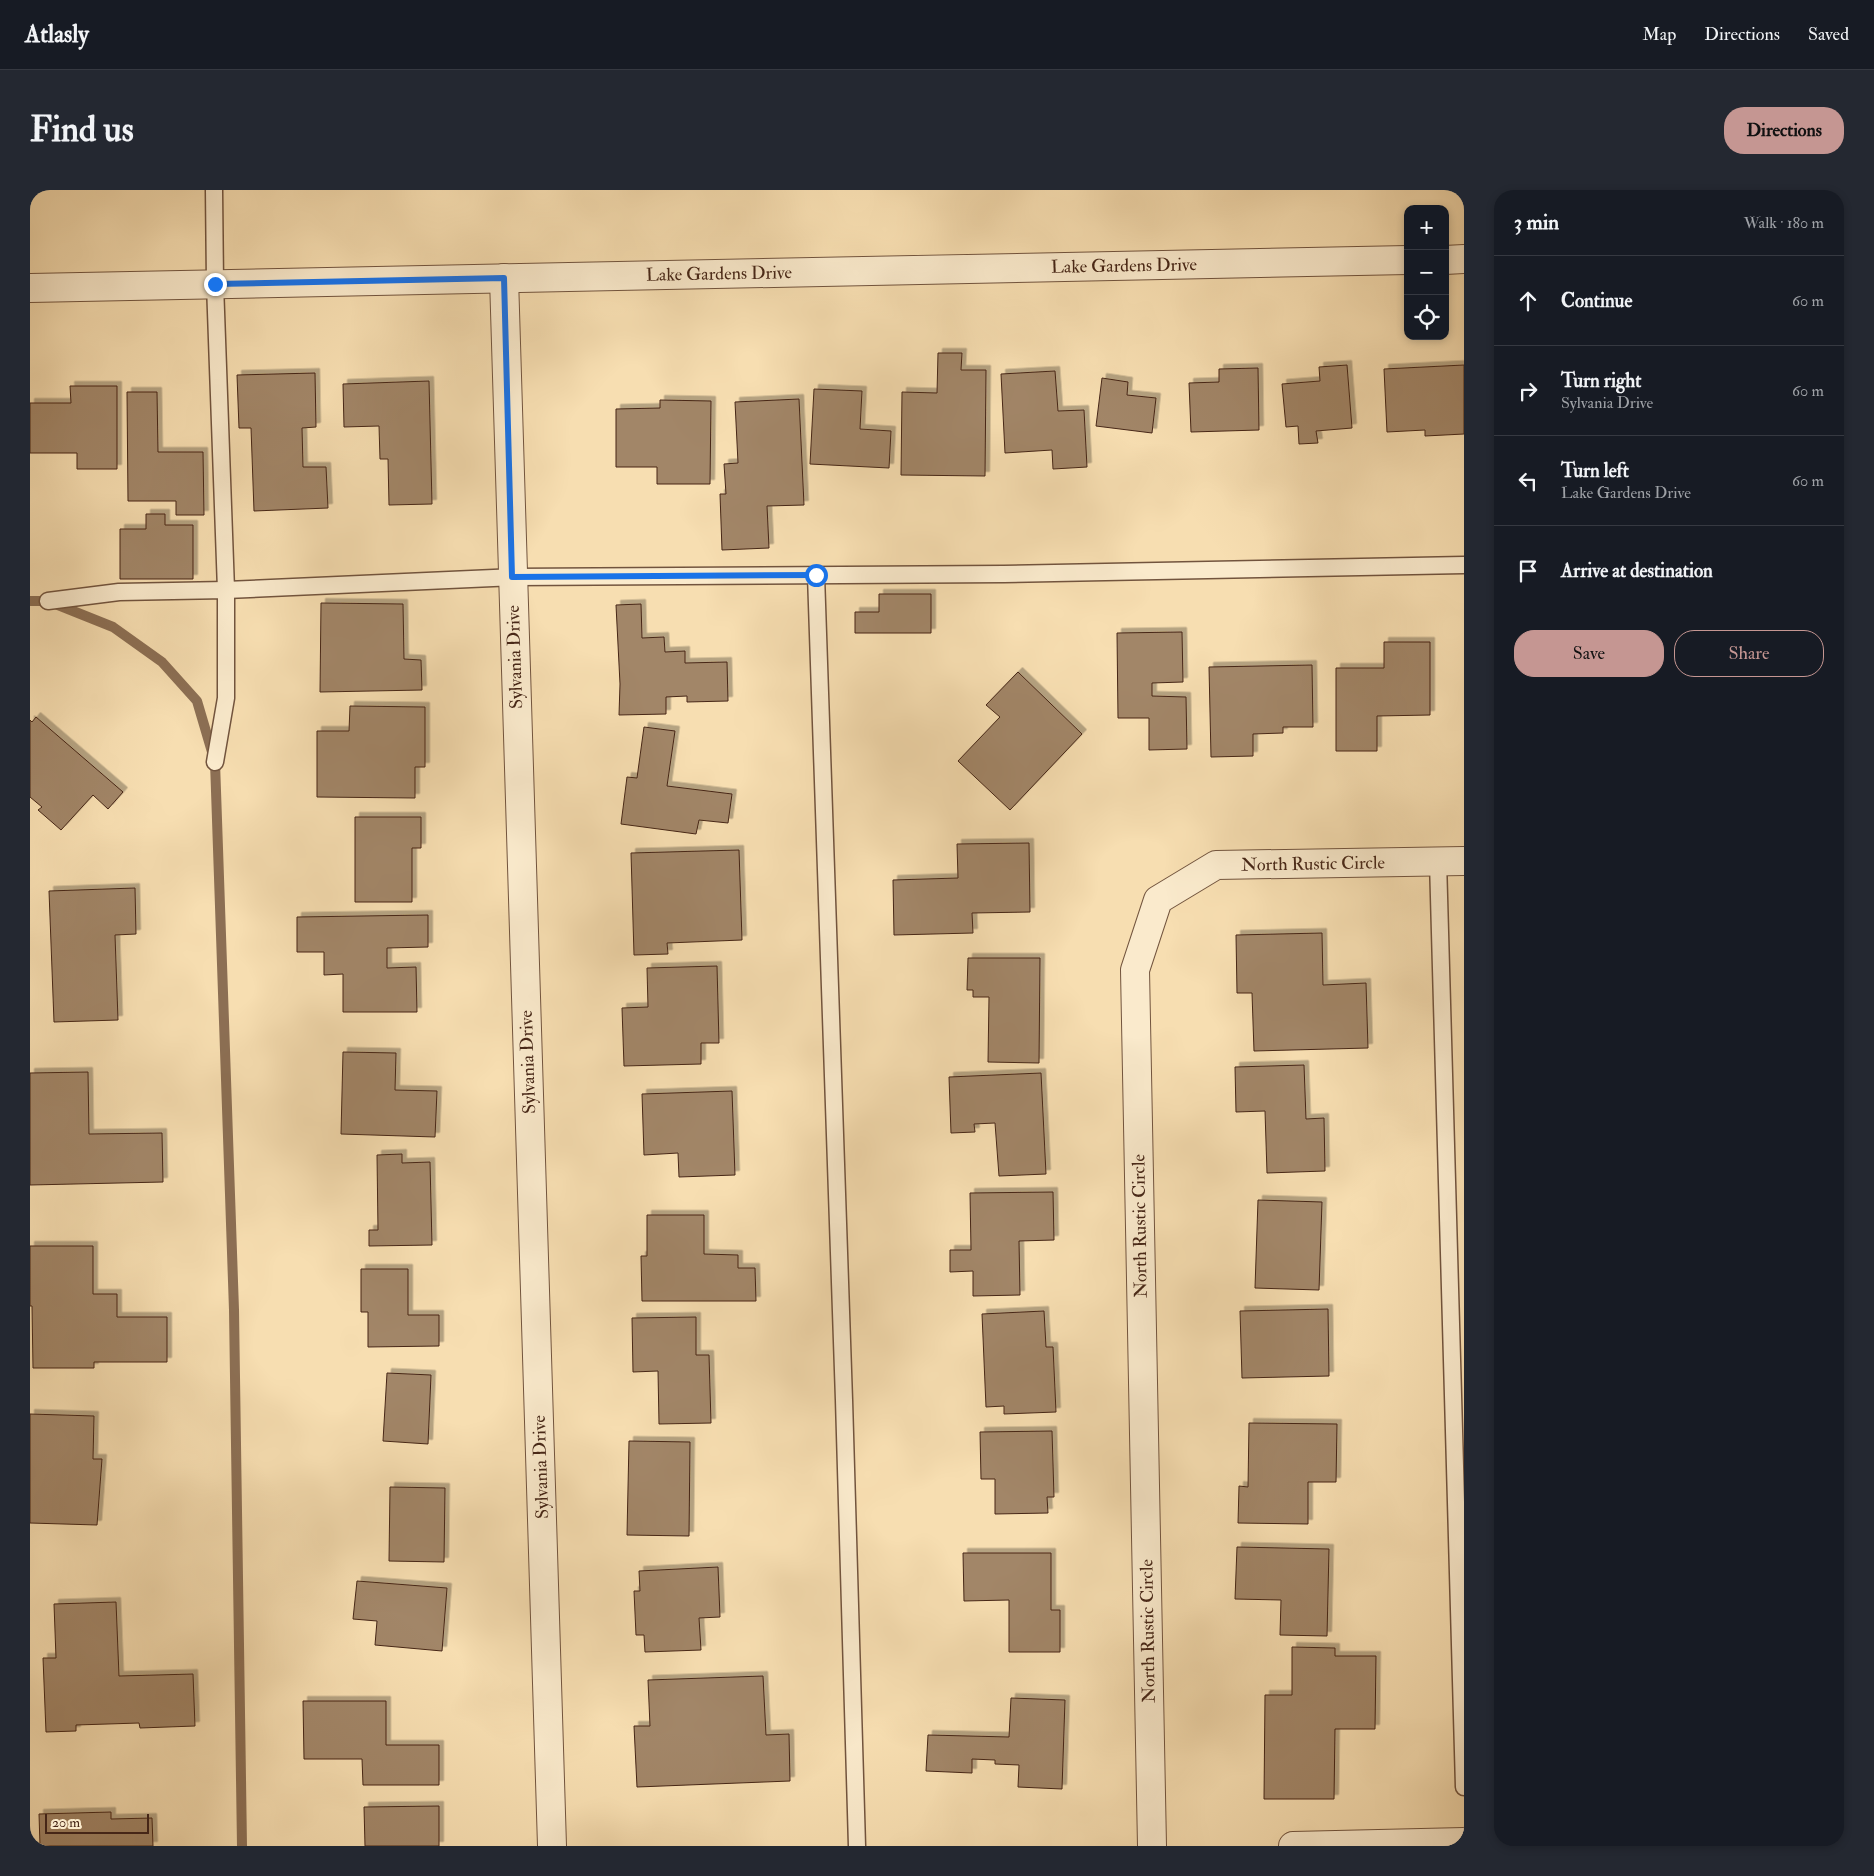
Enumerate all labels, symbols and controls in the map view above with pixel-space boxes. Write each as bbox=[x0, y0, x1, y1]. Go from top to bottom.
text: Atlasly bbox=[25, 19, 89, 50]
text: Map bbox=[1643, 23, 1676, 46]
text: Directions bbox=[1704, 23, 1780, 46]
text: Saved bbox=[1808, 23, 1849, 46]
button: Directions bbox=[1724, 107, 1844, 154]
text: Find us bbox=[30, 108, 134, 152]
map controls bbox=[1404, 205, 1449, 340]
button: + bbox=[1404, 205, 1449, 250]
text: 3 min bbox=[1514, 209, 1559, 236]
text: Walk · 180 m bbox=[1744, 213, 1824, 233]
button: − bbox=[1404, 250, 1449, 295]
street label: Lake Gardens Drive bbox=[1051, 253, 1198, 279]
street label: Lake Gardens Drive bbox=[646, 261, 793, 287]
route end bbox=[204, 273, 227, 296]
icon: ahead bbox=[1514, 287, 1542, 315]
text: Continue bbox=[1561, 289, 1632, 313]
text: 60 m bbox=[1792, 291, 1824, 311]
button: locate bbox=[1404, 295, 1449, 340]
text: Turn right bbox=[1561, 369, 1641, 393]
icon: right bbox=[1514, 377, 1542, 405]
text: 60 m bbox=[1792, 381, 1824, 401]
text: Sylvania Drive bbox=[1561, 393, 1653, 413]
text: Turn left bbox=[1561, 459, 1629, 483]
icon: left bbox=[1514, 467, 1542, 495]
text: 60 m bbox=[1792, 471, 1824, 491]
text: Lake Gardens Drive bbox=[1561, 483, 1691, 503]
icon: arrive bbox=[1514, 557, 1542, 585]
text: Arrive at destination bbox=[1561, 559, 1713, 583]
route start bbox=[805, 564, 828, 587]
street label: Sylvania Drive bbox=[502, 604, 528, 709]
button: Save bbox=[1514, 630, 1664, 677]
button: Share bbox=[1674, 630, 1824, 677]
street label: North Rustic Circle bbox=[1241, 851, 1386, 877]
street label: Sylvania Drive bbox=[515, 1009, 541, 1114]
street label: North Rustic Circle bbox=[1127, 1153, 1153, 1298]
street label: Sylvania Drive bbox=[528, 1414, 554, 1519]
street label: North Rustic Circle bbox=[1135, 1558, 1161, 1703]
scale bar bbox=[45, 1811, 149, 1834]
text: 20 m bbox=[52, 1814, 80, 1831]

